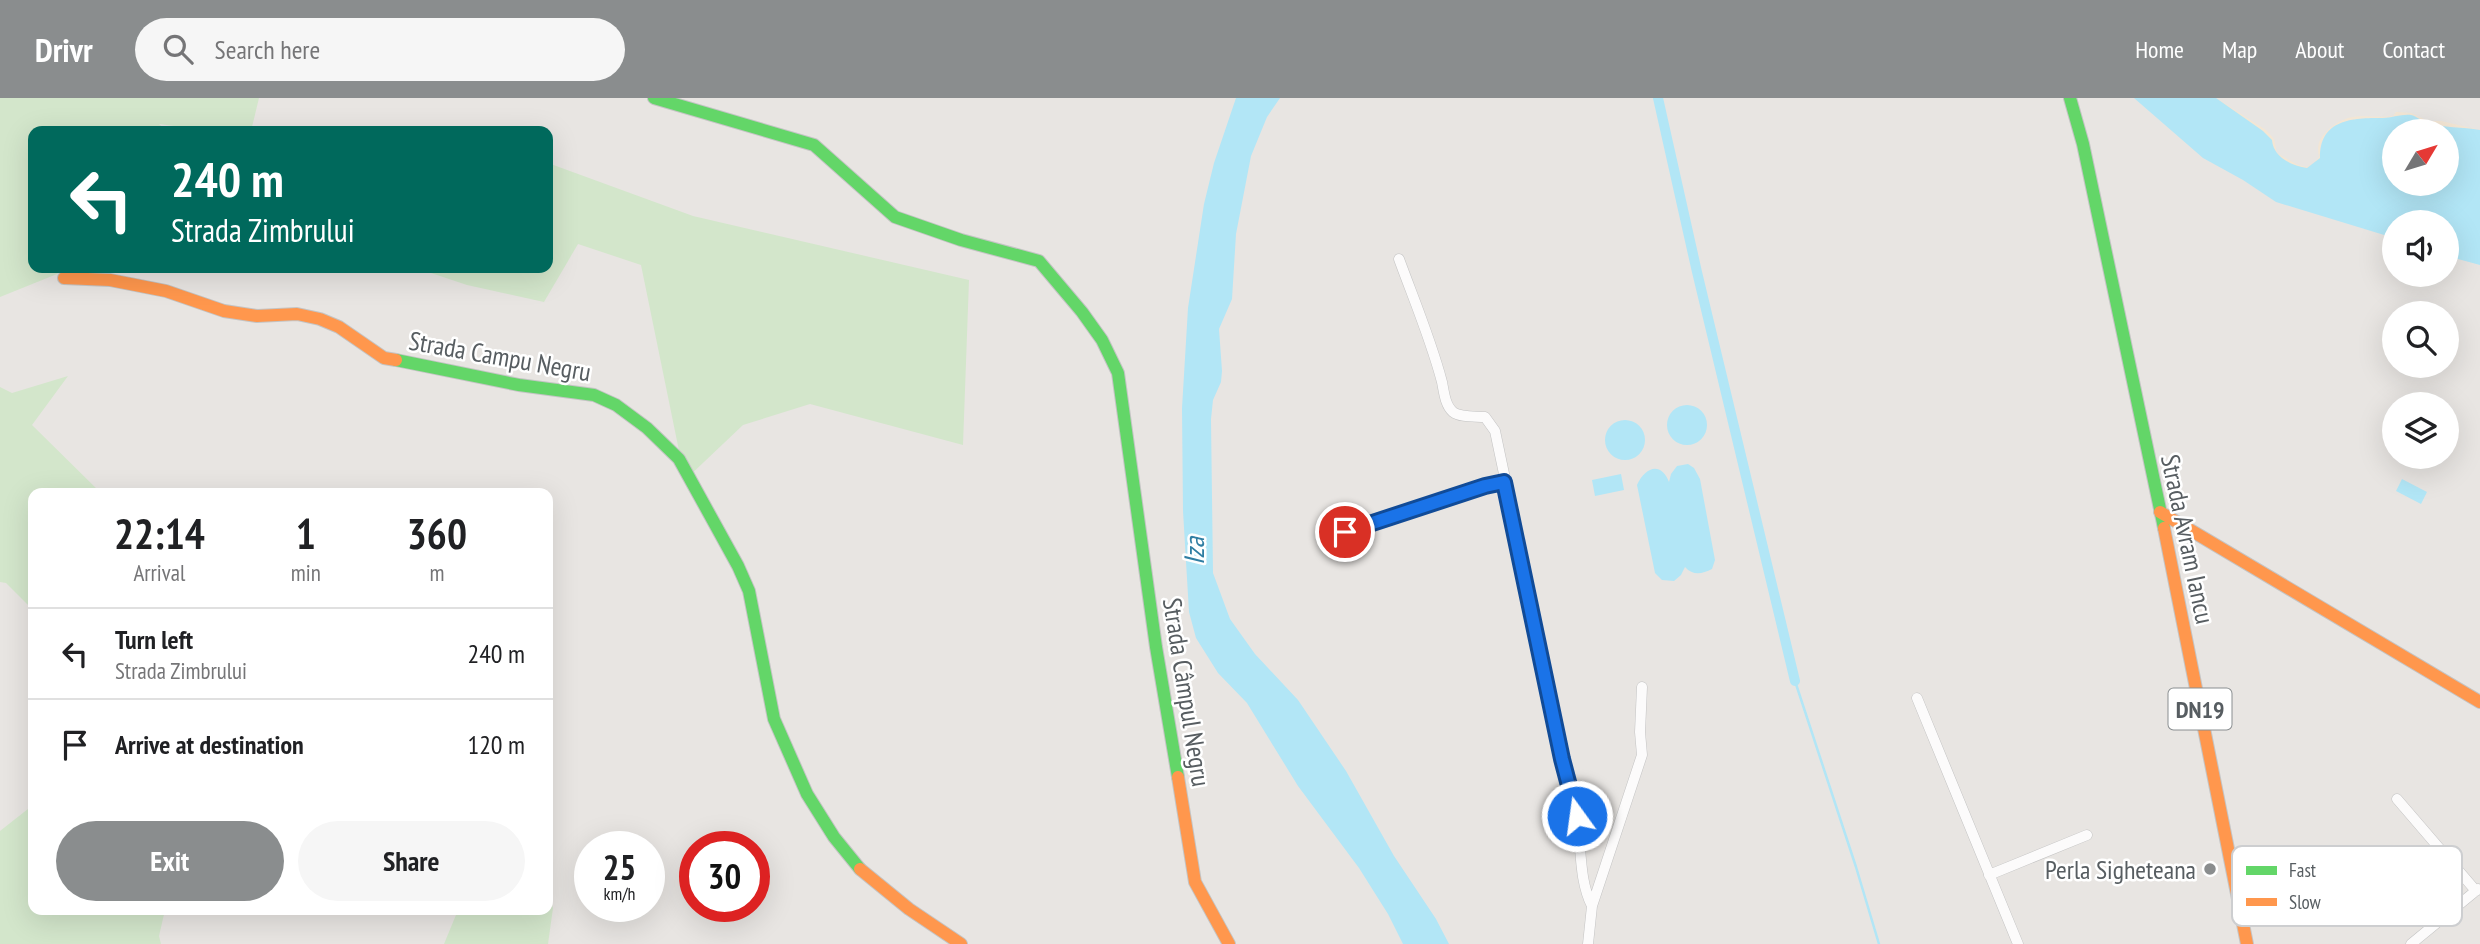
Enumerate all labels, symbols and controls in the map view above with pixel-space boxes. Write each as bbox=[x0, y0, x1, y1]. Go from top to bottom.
search box bbox=[135, 18, 625, 81]
text: Drivr bbox=[35, 28, 93, 71]
icon: search bbox=[159, 30, 197, 68]
text: Search here bbox=[215, 33, 320, 66]
text: Home bbox=[2135, 34, 2184, 65]
text: Map bbox=[2222, 34, 2257, 65]
text: About bbox=[2295, 34, 2344, 65]
text: Contact bbox=[2382, 34, 2445, 65]
north arrow bbox=[2382, 119, 2459, 196]
map controls bbox=[2382, 119, 2459, 469]
text: 240 m bbox=[171, 147, 284, 211]
icon: left bbox=[56, 154, 147, 245]
text: Strada Zimbrului bbox=[171, 209, 355, 251]
button: sound bbox=[2382, 210, 2459, 287]
button: search bbox=[2382, 301, 2459, 378]
street label: Strada Campu Negru bbox=[406, 324, 594, 388]
button: layers bbox=[2382, 392, 2459, 469]
street label: Strada Avram Iancu bbox=[2154, 451, 2222, 627]
pin bbox=[1315, 502, 1375, 562]
text: 22:14 bbox=[114, 506, 205, 561]
text: 1 bbox=[296, 506, 316, 561]
text: 360 bbox=[407, 506, 467, 561]
icon: arrive bbox=[1326, 513, 1364, 551]
water label: Iza bbox=[1175, 535, 1212, 565]
text: Arrival bbox=[133, 558, 185, 587]
text: min bbox=[291, 558, 321, 587]
text: m bbox=[429, 558, 444, 587]
street label: Strada Câmpul Negru bbox=[1156, 595, 1218, 789]
text: Turn left bbox=[115, 623, 193, 656]
icon: left bbox=[56, 635, 94, 673]
text: 240 m bbox=[467, 637, 525, 670]
text: Strada Zimbrului bbox=[115, 656, 247, 685]
road number: DN19 bbox=[2168, 688, 2232, 730]
icon: arrive bbox=[56, 726, 94, 764]
text: Arrive at destination bbox=[115, 728, 304, 761]
text: 120 m bbox=[467, 728, 525, 761]
position arrow bbox=[1540, 779, 1614, 853]
button: Exit bbox=[56, 821, 284, 901]
button: Share bbox=[298, 821, 525, 901]
speed limit sign: 30 bbox=[679, 831, 770, 922]
text: 25 bbox=[603, 844, 636, 890]
legend bbox=[2232, 846, 2462, 926]
place label: Perla Sigheteana bbox=[2045, 853, 2196, 886]
text: Fast bbox=[2289, 858, 2317, 882]
marker: Perla Sigheteana bbox=[2202, 861, 2218, 877]
text: km/h bbox=[604, 882, 635, 905]
text: Slow bbox=[2289, 890, 2322, 914]

